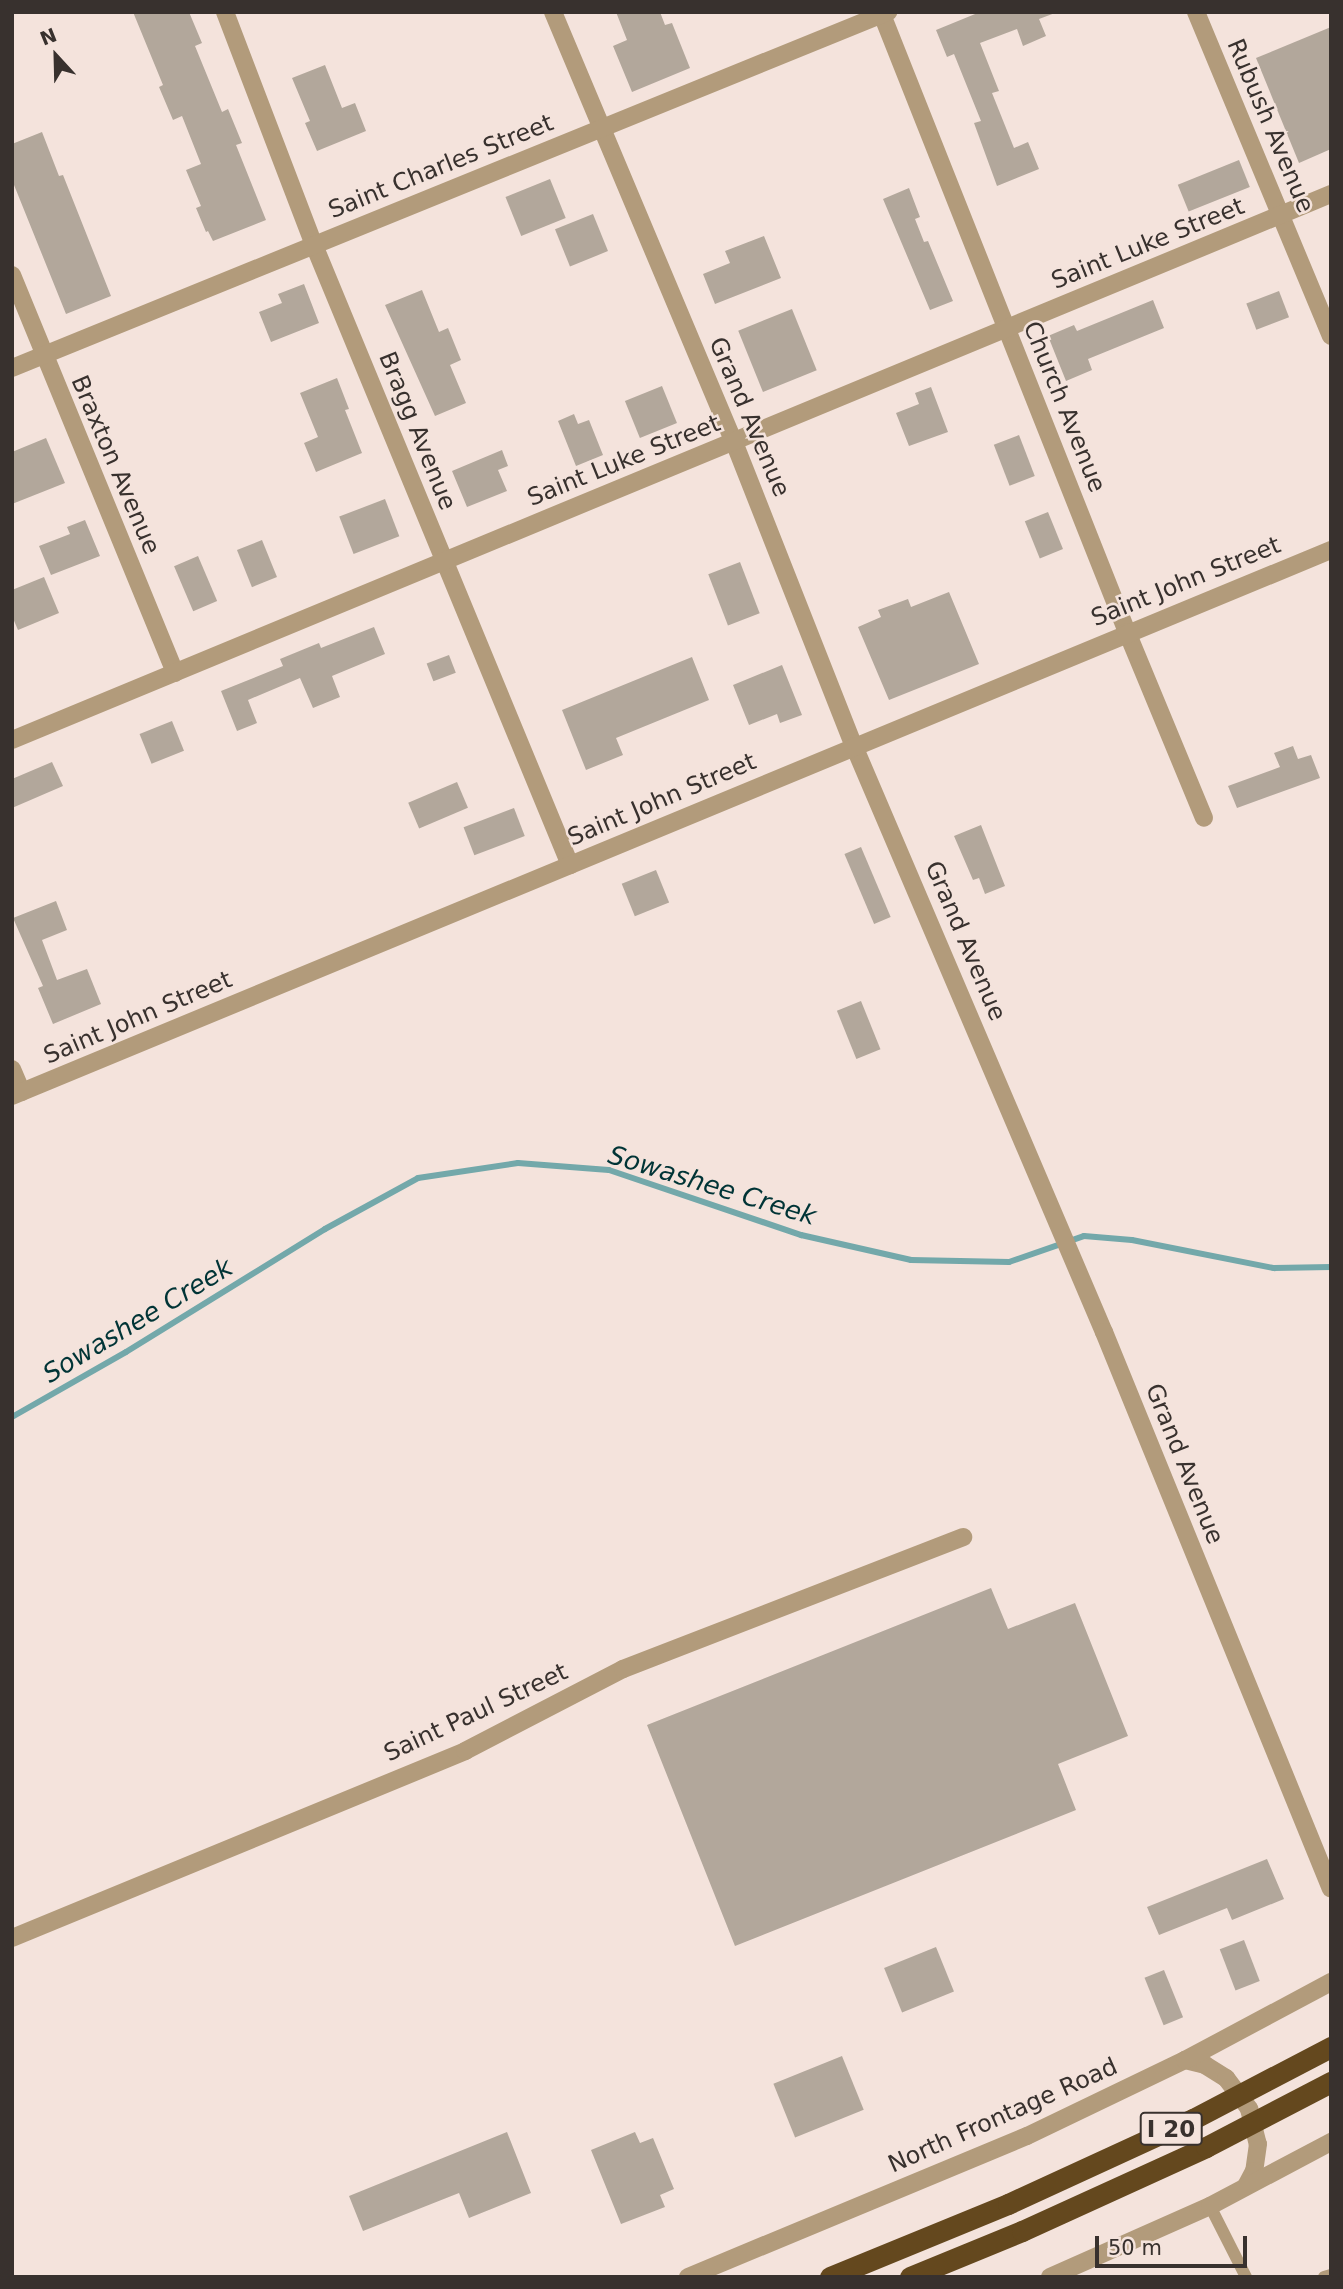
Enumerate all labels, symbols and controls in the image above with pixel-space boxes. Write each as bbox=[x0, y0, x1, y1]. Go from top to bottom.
north arrow bbox=[21, 21, 91, 91]
text: N bbox=[37, 23, 60, 50]
street label: Rubush Avenue bbox=[1220, 35, 1320, 217]
street label: Saint Charles Street bbox=[324, 109, 558, 225]
street label: Saint Luke Street bbox=[1047, 192, 1249, 296]
street label: Church Avenue bbox=[1017, 317, 1111, 497]
street label: Grand Avenue bbox=[702, 333, 796, 501]
street label: Bragg Avenue bbox=[372, 348, 462, 514]
street label: Braxton Avenue bbox=[64, 371, 166, 559]
street label: Saint Luke Street bbox=[523, 409, 725, 513]
street label: Saint John Street bbox=[1087, 531, 1285, 633]
street label: Saint John Street bbox=[564, 747, 760, 853]
street label: Grand Avenue bbox=[918, 857, 1012, 1025]
street label: Saint John Street bbox=[40, 965, 236, 1071]
water label: Sowashee Creek bbox=[604, 1140, 820, 1232]
water label: Sowashee Creek bbox=[37, 1252, 239, 1390]
street label: Grand Avenue bbox=[1139, 1380, 1229, 1548]
street label: Saint Paul Street bbox=[380, 1658, 572, 1768]
street label: North Frontage Road bbox=[884, 2052, 1122, 2180]
road number: I 20 bbox=[1140, 2110, 1202, 2148]
scale bar bbox=[1098, 2222, 1250, 2266]
text: 50 m bbox=[1108, 2236, 1162, 2260]

